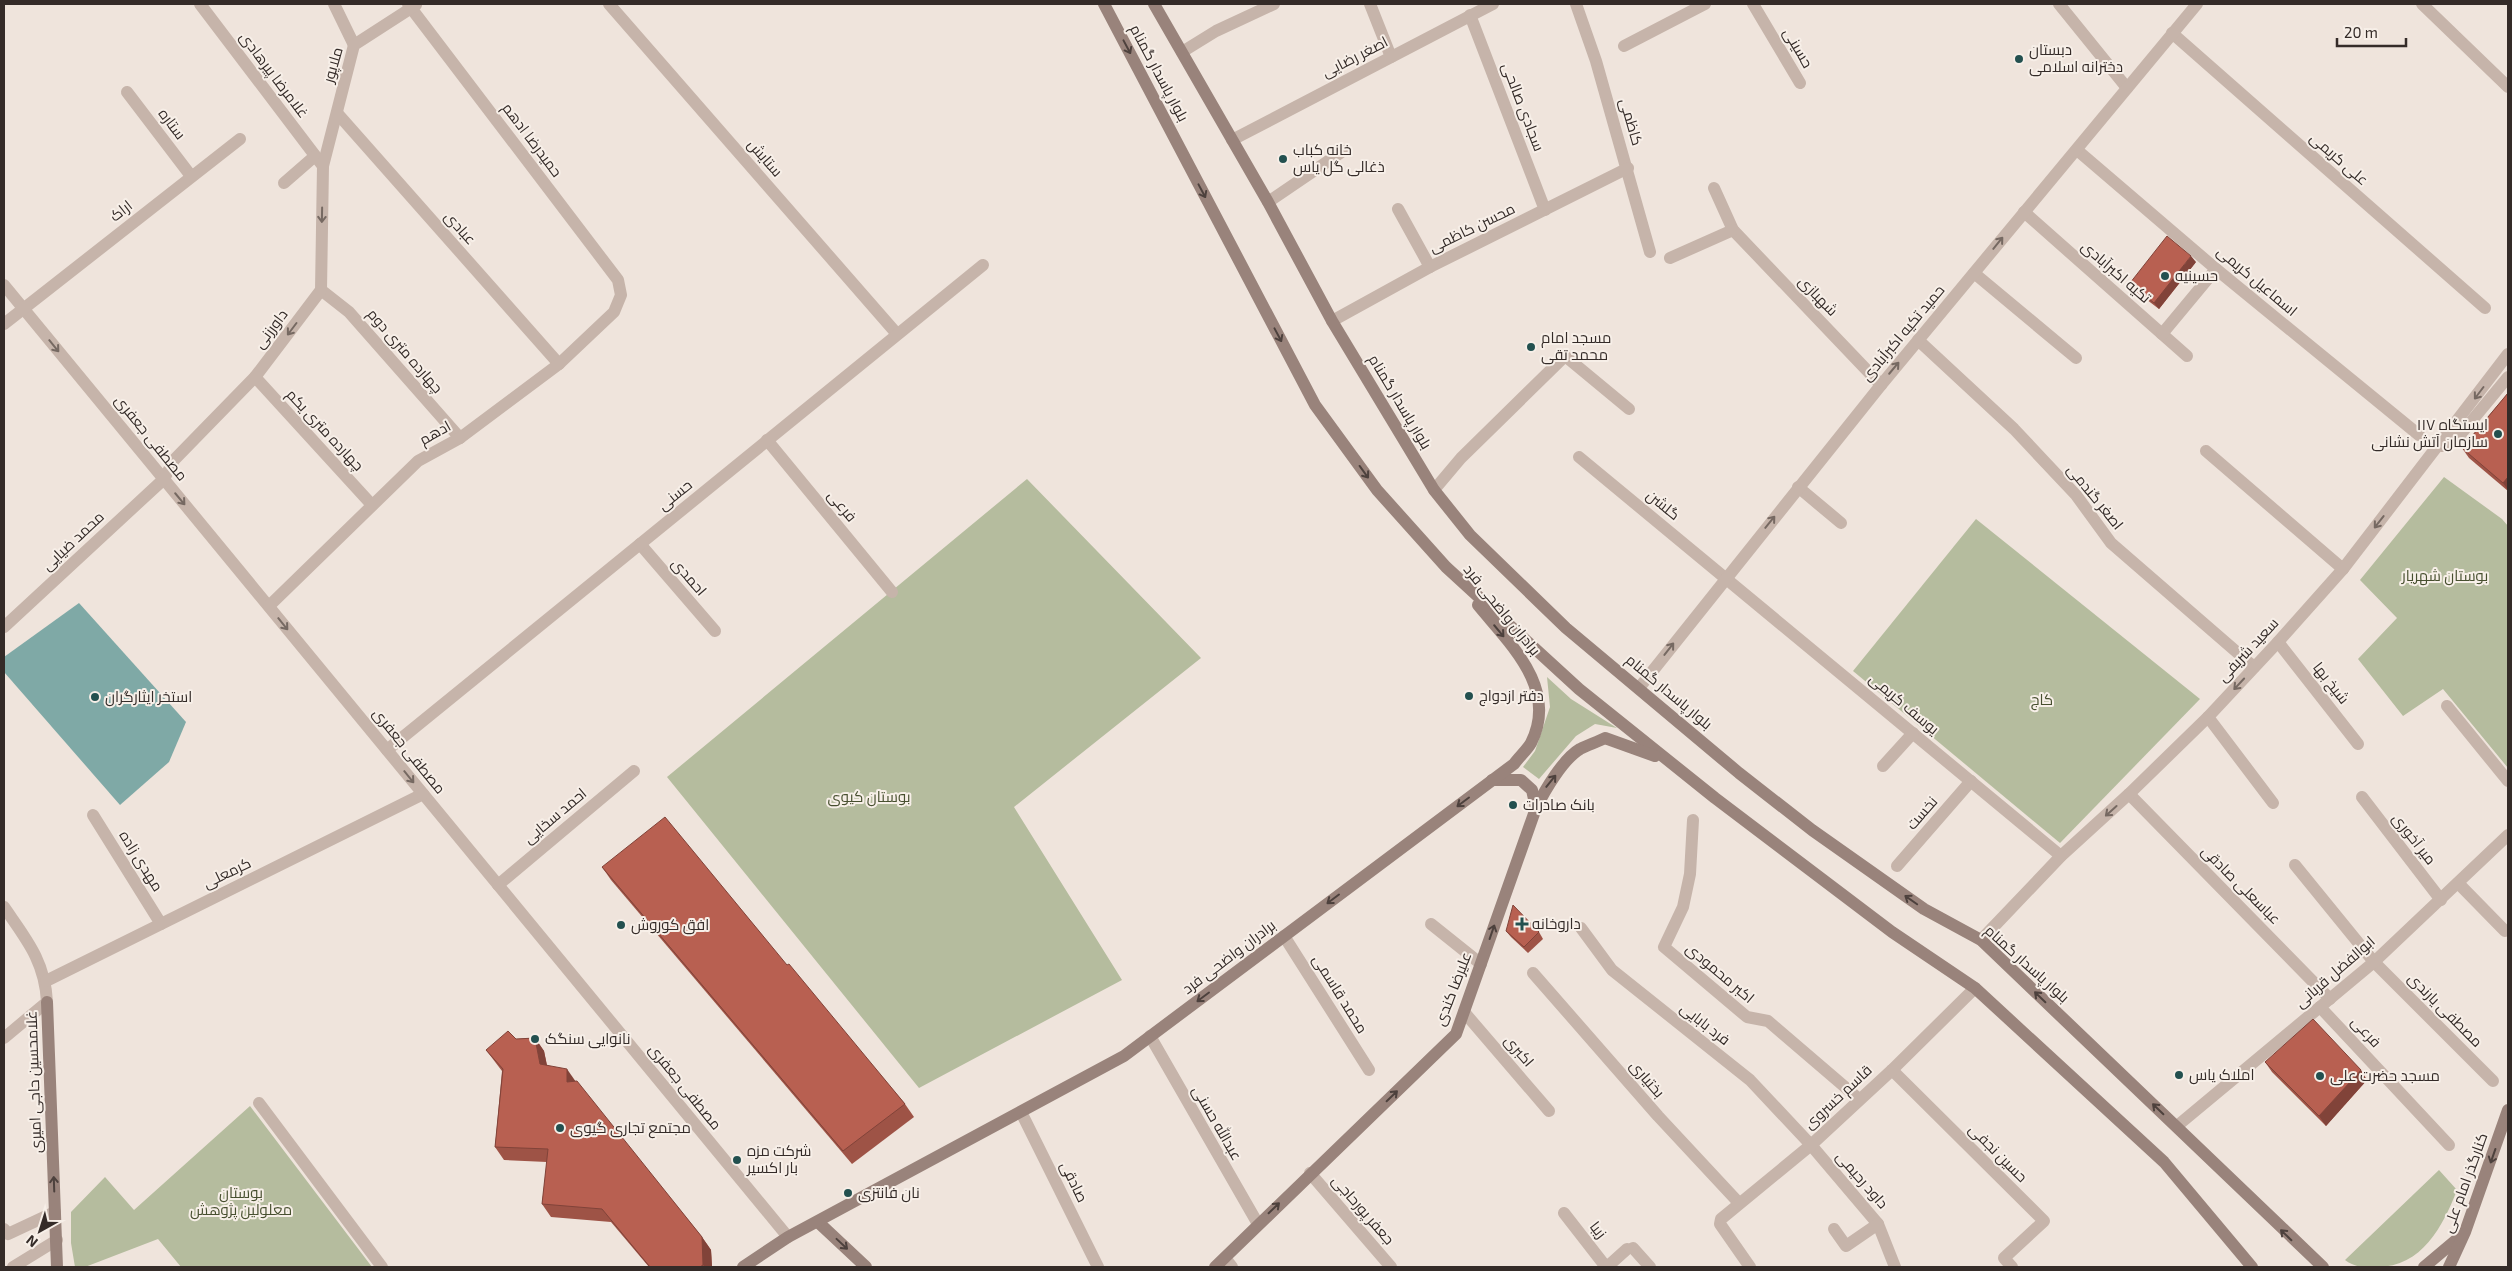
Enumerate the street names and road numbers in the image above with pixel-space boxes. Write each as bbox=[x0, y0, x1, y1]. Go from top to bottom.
street label: بلوار پاسدار گمنام bbox=[1125, 21, 1193, 125]
street label: حسینی bbox=[1779, 24, 1817, 72]
street label: غلامرضا پیرهادی bbox=[235, 28, 313, 122]
street label: اصغر رضایی bbox=[1319, 32, 1391, 82]
street label: ملاپور bbox=[318, 45, 348, 86]
street label: سجادی صالحی bbox=[1497, 60, 1549, 154]
street label: کاظمی bbox=[1615, 96, 1647, 148]
street label: حمیدرضا ادهم bbox=[498, 99, 566, 181]
street label: ستاره bbox=[155, 104, 190, 143]
street label: علی کریمی bbox=[2306, 128, 2372, 190]
street label: ستایش bbox=[743, 135, 787, 181]
street label: اراک bbox=[105, 196, 136, 225]
street label: محسن کاظمی bbox=[1426, 199, 1518, 257]
street label: عبادی bbox=[440, 207, 480, 249]
street label: تکیه اکبرآبادی bbox=[2077, 236, 2155, 308]
street label: اسماعیل کریمی bbox=[2213, 241, 2301, 321]
street label: شهبازی bbox=[1794, 272, 1842, 320]
street label: حمید تکیه اکبرآبادی bbox=[1857, 281, 1949, 385]
street label: چهارده متری دوم bbox=[363, 304, 447, 398]
street label: داورزنی bbox=[250, 305, 292, 353]
street label: بلوار پاسدار گمنام bbox=[1364, 351, 1436, 453]
street label: چهارده متری یکم bbox=[282, 385, 368, 475]
street label: مصطفی جعفری bbox=[110, 391, 192, 485]
street label: ادهم bbox=[416, 416, 454, 450]
street label: اصغر گندمی bbox=[2062, 460, 2128, 534]
street label: حسنی bbox=[654, 475, 696, 515]
street label: گلشن bbox=[1642, 485, 1684, 525]
street label: فرعی bbox=[823, 486, 861, 526]
street label: محمد ضیایی bbox=[37, 507, 109, 575]
street label: احمدی bbox=[667, 554, 711, 600]
street label: برادران واضحی فرد bbox=[1459, 560, 1545, 660]
street label: سعید شریفی bbox=[2213, 613, 2283, 687]
street label: بلوار پاسدار گمنام bbox=[1621, 650, 1717, 734]
street label: شیخ بها bbox=[2308, 658, 2354, 709]
street label: یوسف کریمی bbox=[1865, 669, 1943, 739]
street label: مصطفی جعفری bbox=[368, 704, 450, 798]
street label: احمد سخایی bbox=[519, 784, 591, 848]
street label: نخست bbox=[1902, 792, 1941, 833]
street label: میر آخوری bbox=[2388, 809, 2440, 869]
street label: مهدی زاده bbox=[114, 827, 168, 895]
street label: عباسعلی صادقی bbox=[2197, 841, 2285, 929]
street label: کرمعلی bbox=[200, 853, 254, 893]
street label: برادران واضحی فرد bbox=[1178, 915, 1280, 999]
street label: بلوار پاسدار گمنام bbox=[1980, 921, 2074, 1007]
street label: ابوالفضل قربانی bbox=[2291, 932, 2379, 1012]
street label: اکبر محمودی bbox=[1681, 938, 1759, 1008]
street label: علیرضا کندی bbox=[1430, 949, 1476, 1029]
street label: محمد قاسمی bbox=[1308, 951, 1372, 1037]
street label: مصطفی یارندی bbox=[2403, 968, 2487, 1052]
street label: فرد بابایی bbox=[1676, 998, 1734, 1050]
street label: غلامحسین حاجی امیری bbox=[22, 1010, 46, 1154]
street label: فرعی bbox=[2346, 1012, 2386, 1052]
street label: اکبری bbox=[1500, 1031, 1538, 1071]
street label: مصطفی جعفری bbox=[644, 1040, 726, 1134]
street label: بختیاری bbox=[1625, 1056, 1669, 1102]
street label: قاسم خسروی bbox=[1800, 1060, 1876, 1134]
street label: عبدالله حسنی bbox=[1187, 1082, 1247, 1164]
street label: حسین نجفی bbox=[1964, 1119, 2032, 1187]
street label: کنارگذر امام علی bbox=[2438, 1130, 2492, 1236]
street label: داود رحیمی bbox=[1831, 1147, 1893, 1213]
street label: صادقی bbox=[1056, 1158, 1092, 1206]
street label: جعفر پورحاجی bbox=[1327, 1171, 1399, 1249]
street label: زیبا bbox=[1586, 1217, 1611, 1242]

